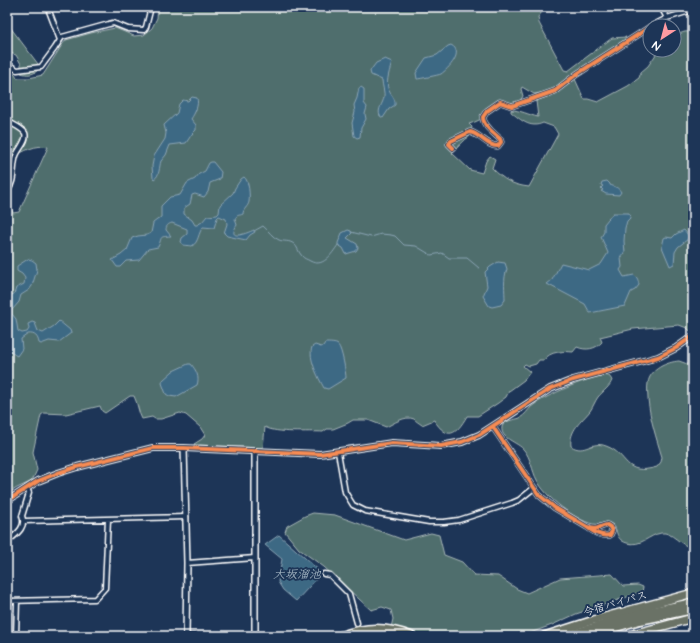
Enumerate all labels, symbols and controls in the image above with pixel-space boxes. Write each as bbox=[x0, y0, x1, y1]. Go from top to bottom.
north arrow bbox=[642, 18, 682, 58]
text: N bbox=[649, 38, 664, 54]
water label: 大坂溜池 bbox=[273, 566, 322, 583]
street label: 今宿バイパス bbox=[581, 587, 649, 620]

